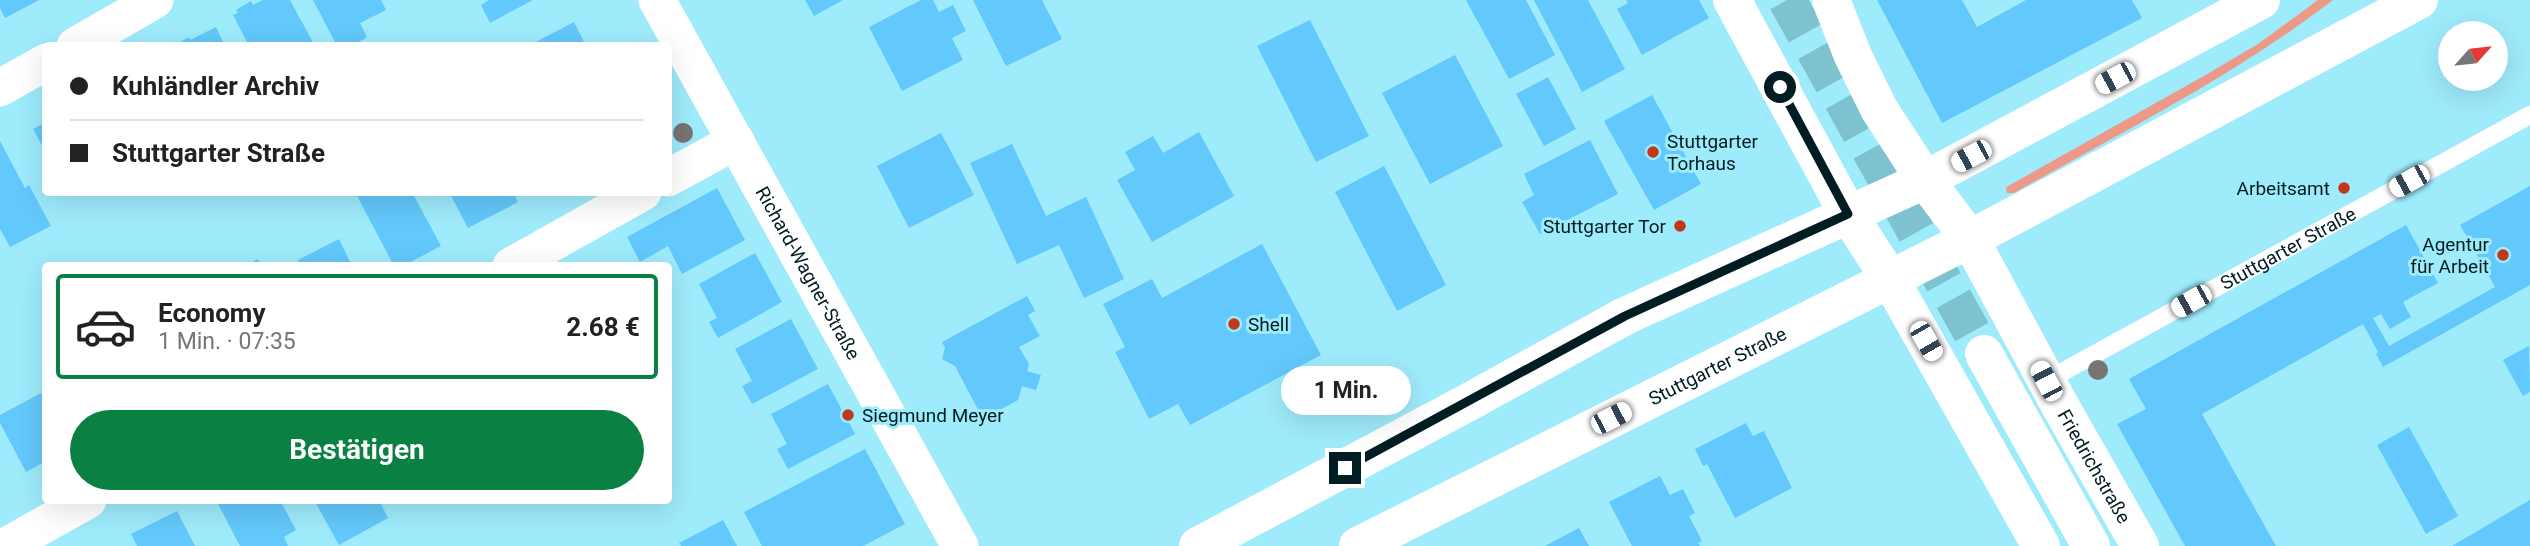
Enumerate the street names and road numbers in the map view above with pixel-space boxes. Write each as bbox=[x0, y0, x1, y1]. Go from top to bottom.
street label: Richard-Wagner-Straße bbox=[751, 182, 865, 364]
street label: Stuttgarter Straße bbox=[2216, 202, 2360, 295]
street label: Stuttgarter Straße bbox=[1645, 322, 1790, 410]
street label: Friedrichstraße bbox=[2053, 405, 2136, 527]

